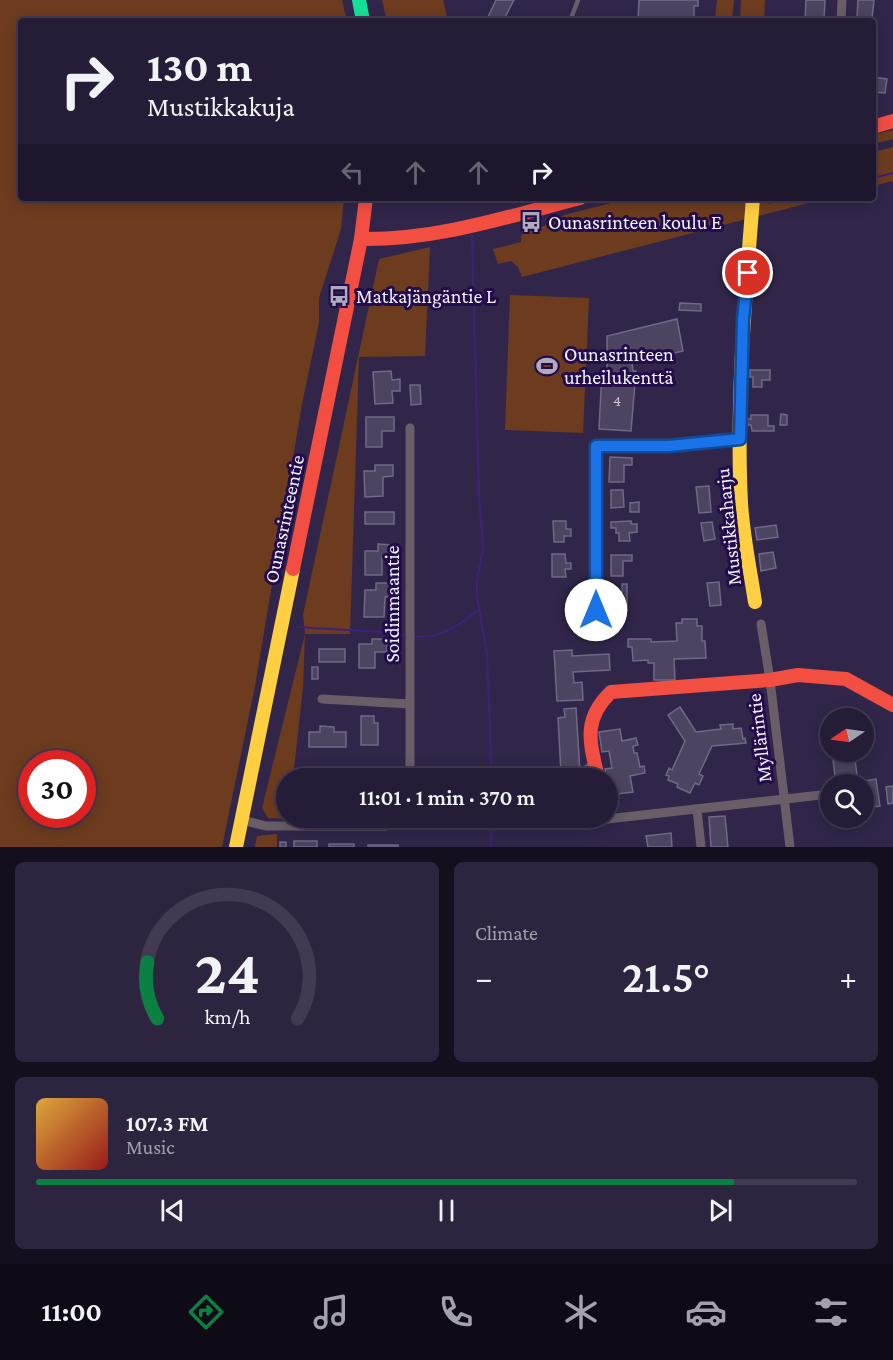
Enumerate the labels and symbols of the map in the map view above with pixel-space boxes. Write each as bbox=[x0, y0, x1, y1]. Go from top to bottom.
bus stop icon: Ounasrinteen koulu E bbox=[519, 210, 543, 234]
place label: Ounasrinteen koulu E bbox=[548, 211, 722, 233]
pin bbox=[722, 247, 773, 298]
bus stop icon: Matkajängäntie L bbox=[327, 284, 351, 308]
place label: Matkajängäntie L bbox=[356, 285, 496, 308]
place label: Ounasrinteen urheilukenttä bbox=[564, 343, 674, 388]
sports icon: Ounasrinteen urheilukenttä bbox=[535, 354, 559, 378]
house number: 4 bbox=[613, 392, 621, 409]
street label: Ounasrinteentie bbox=[260, 453, 308, 585]
street label: Mustikkaharju bbox=[711, 467, 746, 587]
street label: Soidinmaantie bbox=[381, 545, 403, 663]
position arrow bbox=[564, 578, 628, 642]
street label: Myllärintie bbox=[743, 692, 776, 784]
north arrow bbox=[820, 708, 874, 762]
speed limit sign: 30 bbox=[18, 750, 96, 828]

